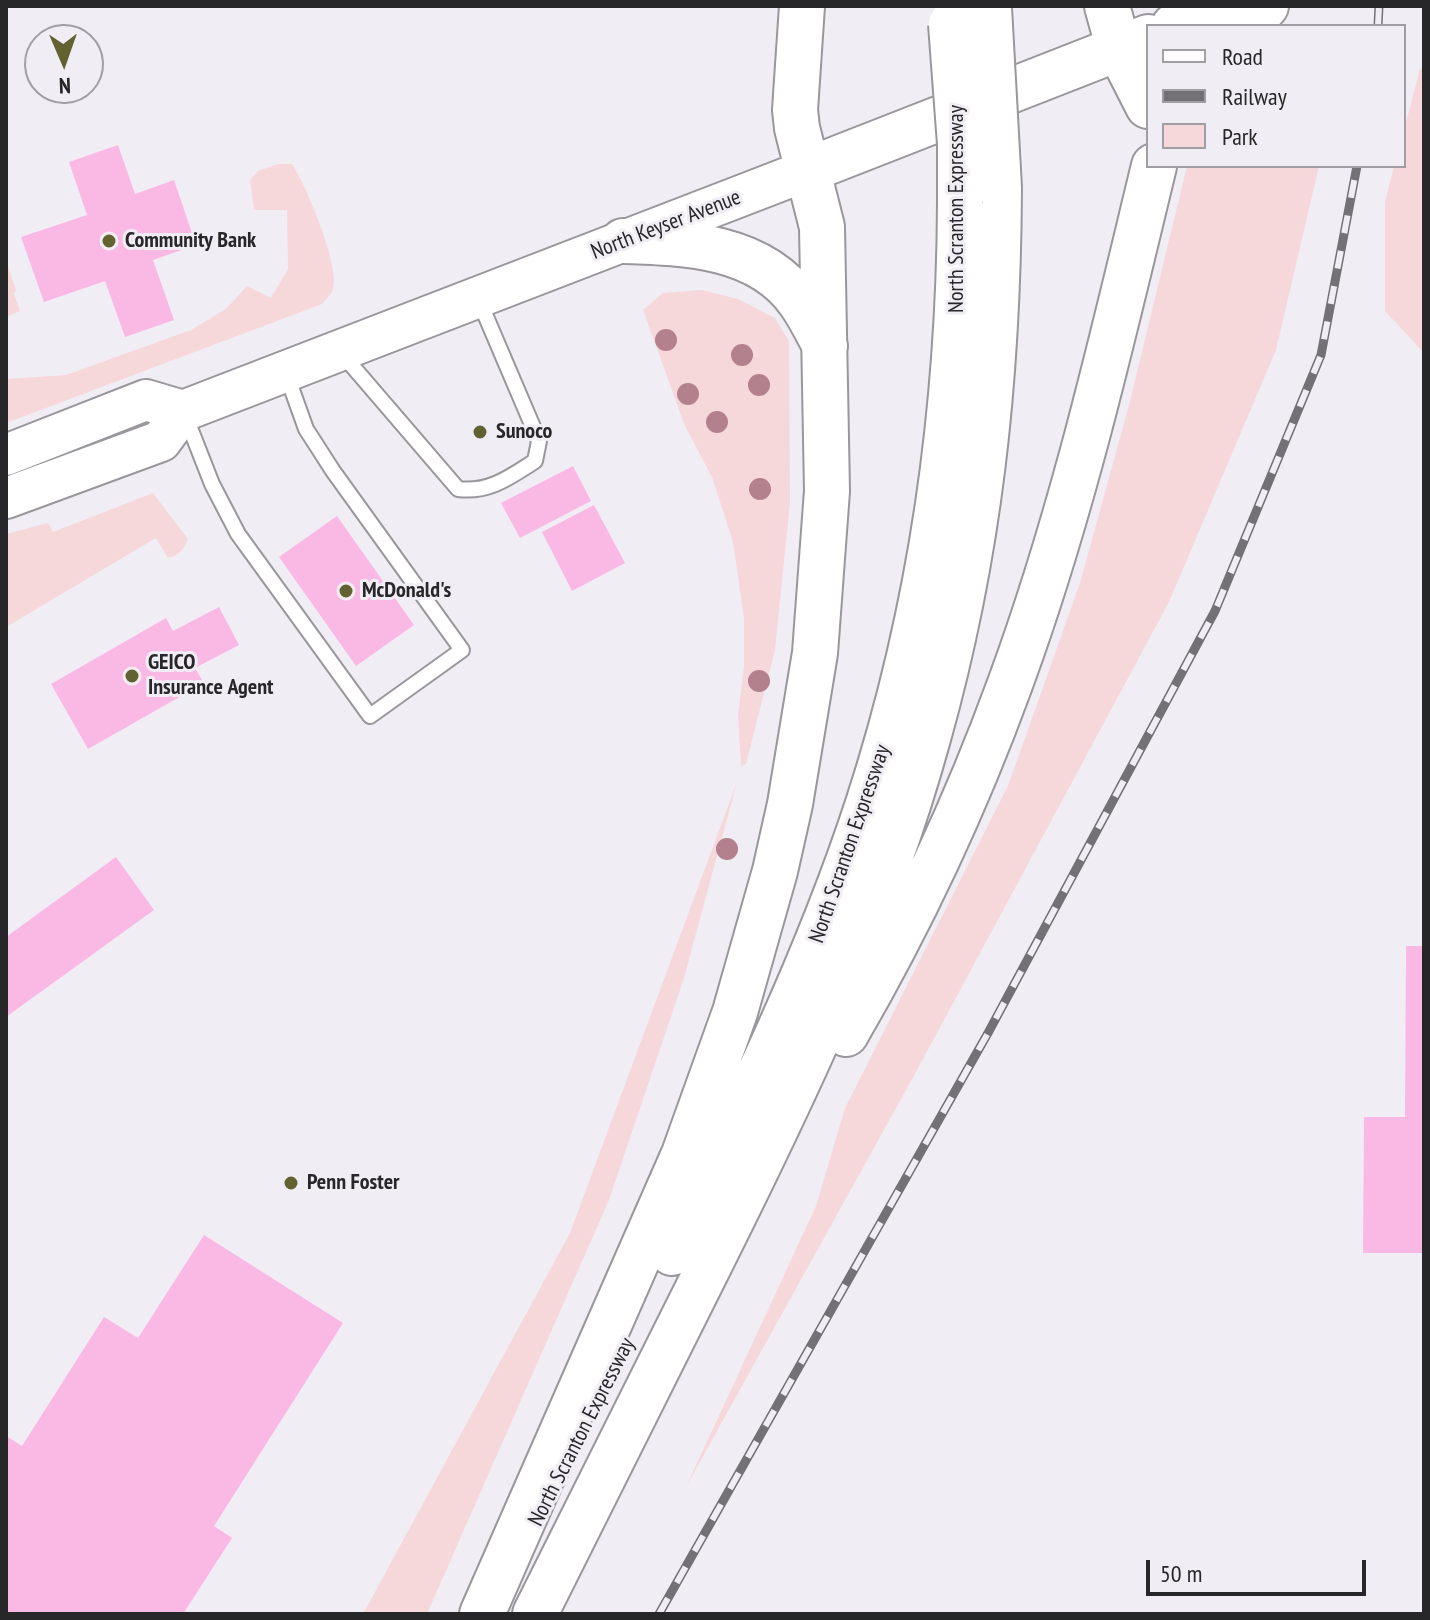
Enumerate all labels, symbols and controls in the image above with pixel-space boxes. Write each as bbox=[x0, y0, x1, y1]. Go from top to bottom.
north arrow bbox=[24, 24, 104, 104]
legend bbox=[1146, 24, 1406, 168]
text: Road bbox=[1222, 41, 1263, 72]
text: N bbox=[58, 72, 71, 100]
text: Railway bbox=[1222, 81, 1287, 112]
street label: North Scranton Expressway bbox=[944, 105, 970, 313]
text: Park bbox=[1222, 121, 1258, 152]
street label: North Keyser Avenue bbox=[587, 184, 745, 266]
place label: Community Bank bbox=[125, 228, 256, 254]
marker: Community Bank bbox=[100, 232, 118, 250]
place label: Sunoco bbox=[496, 419, 552, 445]
marker: Sunoco bbox=[471, 423, 489, 441]
place label: McDonald's bbox=[362, 578, 451, 604]
marker: McDonald's bbox=[337, 582, 355, 600]
place label: GEICO Insurance Agent bbox=[148, 650, 273, 702]
marker: GEICO Insurance Agent bbox=[123, 667, 141, 685]
street label: North Scranton Expressway bbox=[804, 741, 896, 947]
place label: Penn Foster bbox=[307, 1170, 399, 1196]
marker: Penn Foster bbox=[282, 1174, 300, 1192]
street label: North Scranton Expressway bbox=[523, 1333, 641, 1531]
scale bar bbox=[1150, 1544, 1370, 1594]
text: 50 m bbox=[1160, 1558, 1202, 1589]

